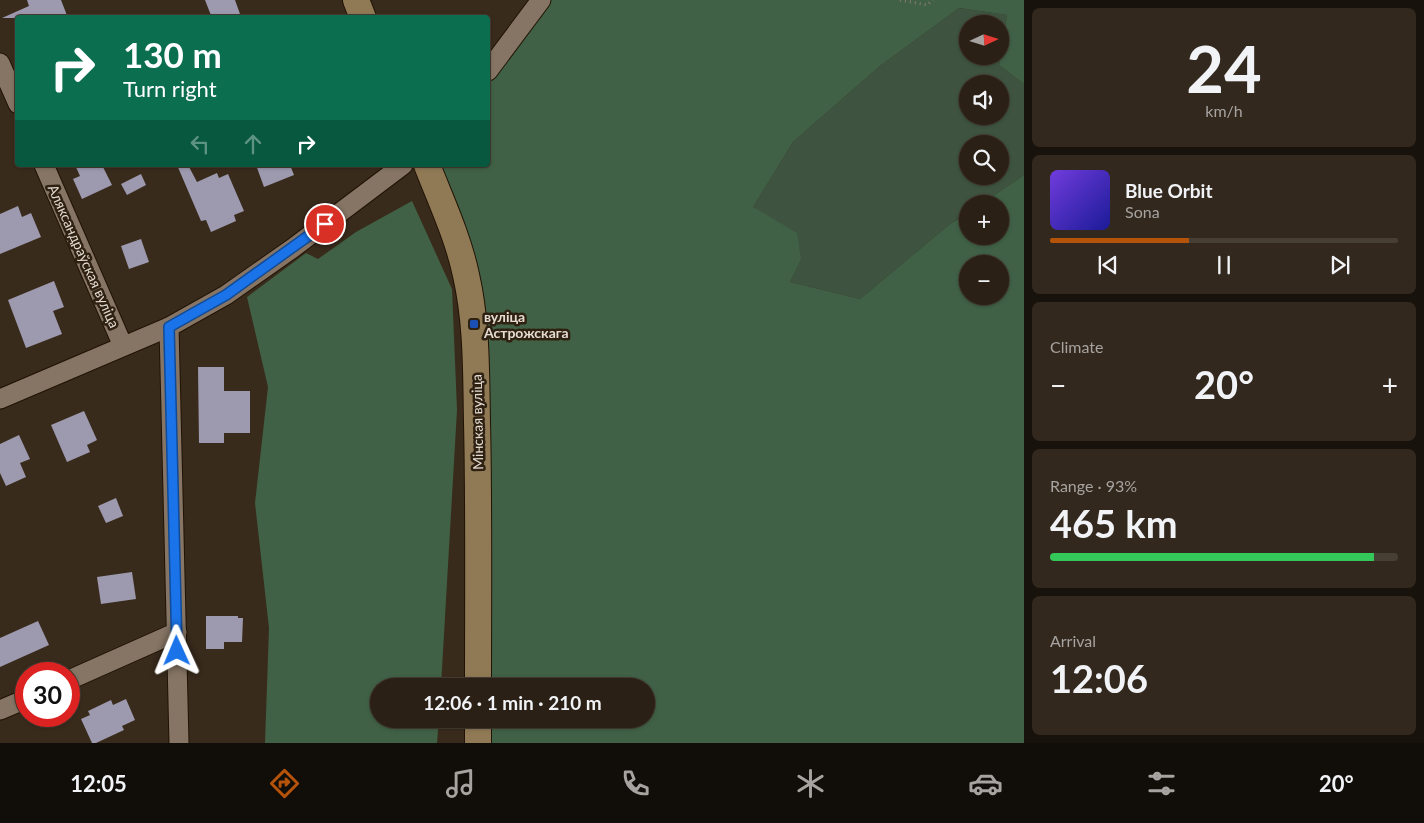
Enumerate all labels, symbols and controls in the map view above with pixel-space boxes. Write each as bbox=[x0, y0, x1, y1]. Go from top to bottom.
north arrow bbox=[959, 15, 1009, 65]
map controls bbox=[959, 15, 1009, 305]
text: 24 bbox=[1186, 29, 1262, 107]
text: 130 m bbox=[123, 33, 222, 75]
icon: right bbox=[40, 35, 105, 100]
text: Turn right bbox=[123, 75, 217, 102]
button: sound bbox=[959, 75, 1009, 125]
text: km/h bbox=[1205, 101, 1243, 120]
icon: left bbox=[186, 130, 214, 158]
icon: ahead bbox=[239, 130, 267, 158]
icon: right bbox=[292, 130, 320, 158]
button: search bbox=[959, 135, 1009, 185]
text: Blue Orbit bbox=[1125, 179, 1213, 202]
street label: Аляксандраўская вуліца bbox=[45, 182, 123, 330]
button: + bbox=[959, 195, 1009, 245]
text: Sona bbox=[1125, 202, 1160, 221]
pin bbox=[304, 203, 346, 245]
icon: arrive bbox=[311, 210, 339, 238]
icon: previous bbox=[1094, 251, 1122, 279]
icon: pause bbox=[1210, 251, 1238, 279]
icon: next bbox=[1326, 251, 1354, 279]
button: − bbox=[959, 255, 1009, 305]
place label: вуліца Астрожскага bbox=[483, 308, 569, 341]
marker: вуліца Астрожскага bbox=[468, 318, 480, 330]
text: Climate bbox=[1050, 337, 1103, 356]
text: 20° bbox=[1194, 361, 1254, 407]
text: − bbox=[1050, 368, 1066, 402]
text: + bbox=[1382, 368, 1398, 402]
street label: Мінская вуліца bbox=[468, 374, 486, 470]
text: Range · 93% bbox=[1050, 476, 1137, 495]
text: 465 km bbox=[1050, 500, 1178, 546]
position arrow bbox=[150, 624, 202, 676]
text: Arrival bbox=[1050, 631, 1096, 650]
text: 12:06 bbox=[1050, 655, 1148, 701]
speed limit sign: 30 bbox=[15, 662, 80, 727]
text: 12:06 · 1 min · 210 m bbox=[423, 691, 602, 714]
icon: directions bbox=[267, 766, 302, 801]
icon: music bbox=[443, 766, 478, 801]
icon: phone bbox=[618, 766, 653, 801]
icon: climate bbox=[793, 766, 828, 801]
icon: car bbox=[968, 766, 1003, 801]
icon: filters bbox=[1144, 766, 1179, 801]
text: 12:05 bbox=[70, 770, 127, 797]
text: 20° bbox=[1319, 770, 1354, 797]

